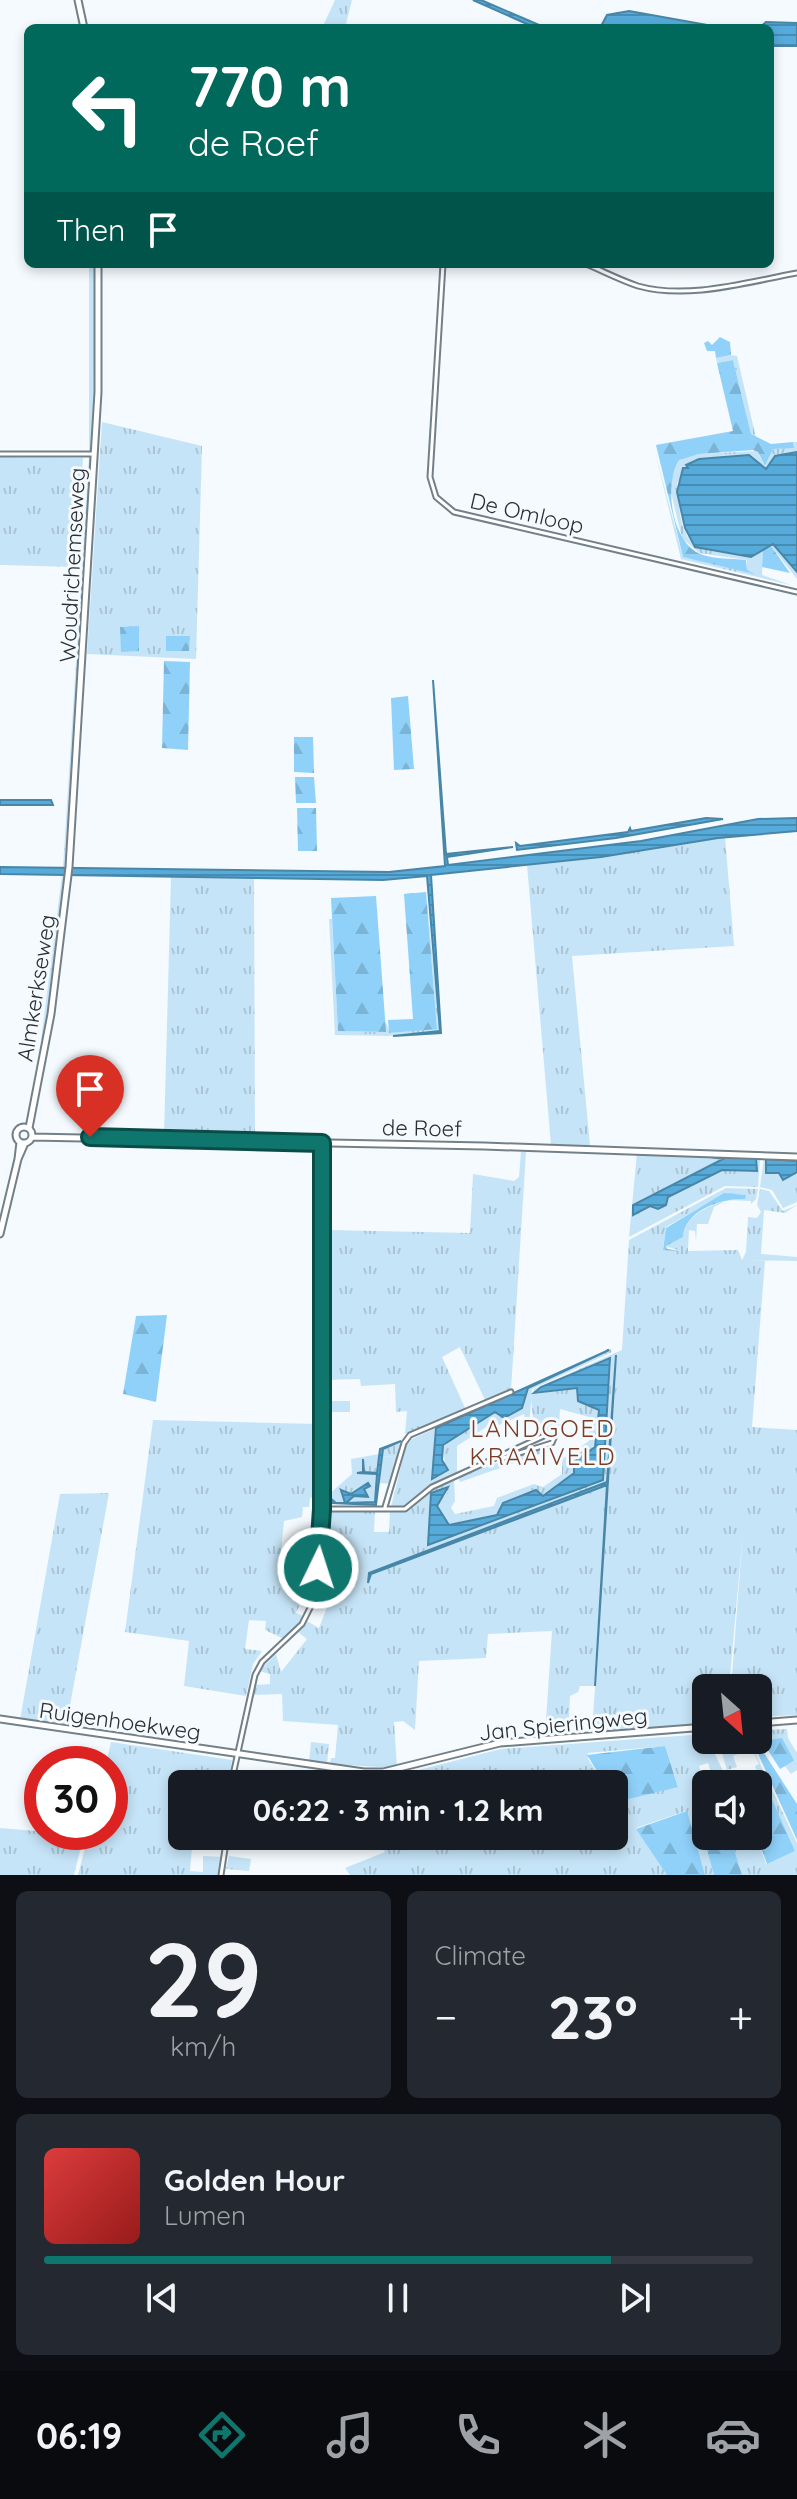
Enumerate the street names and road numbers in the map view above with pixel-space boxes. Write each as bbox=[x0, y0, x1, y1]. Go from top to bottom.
street label: Woudrichemseweg bbox=[53, 467, 91, 663]
street label: De Omloop bbox=[467, 486, 587, 540]
street label: Almkerkseweg bbox=[11, 912, 61, 1064]
street label: de Roef bbox=[382, 1113, 462, 1143]
street label: Ruigenhoekweg bbox=[37, 1696, 203, 1746]
street label: Jan Spieringweg bbox=[477, 1701, 649, 1747]

